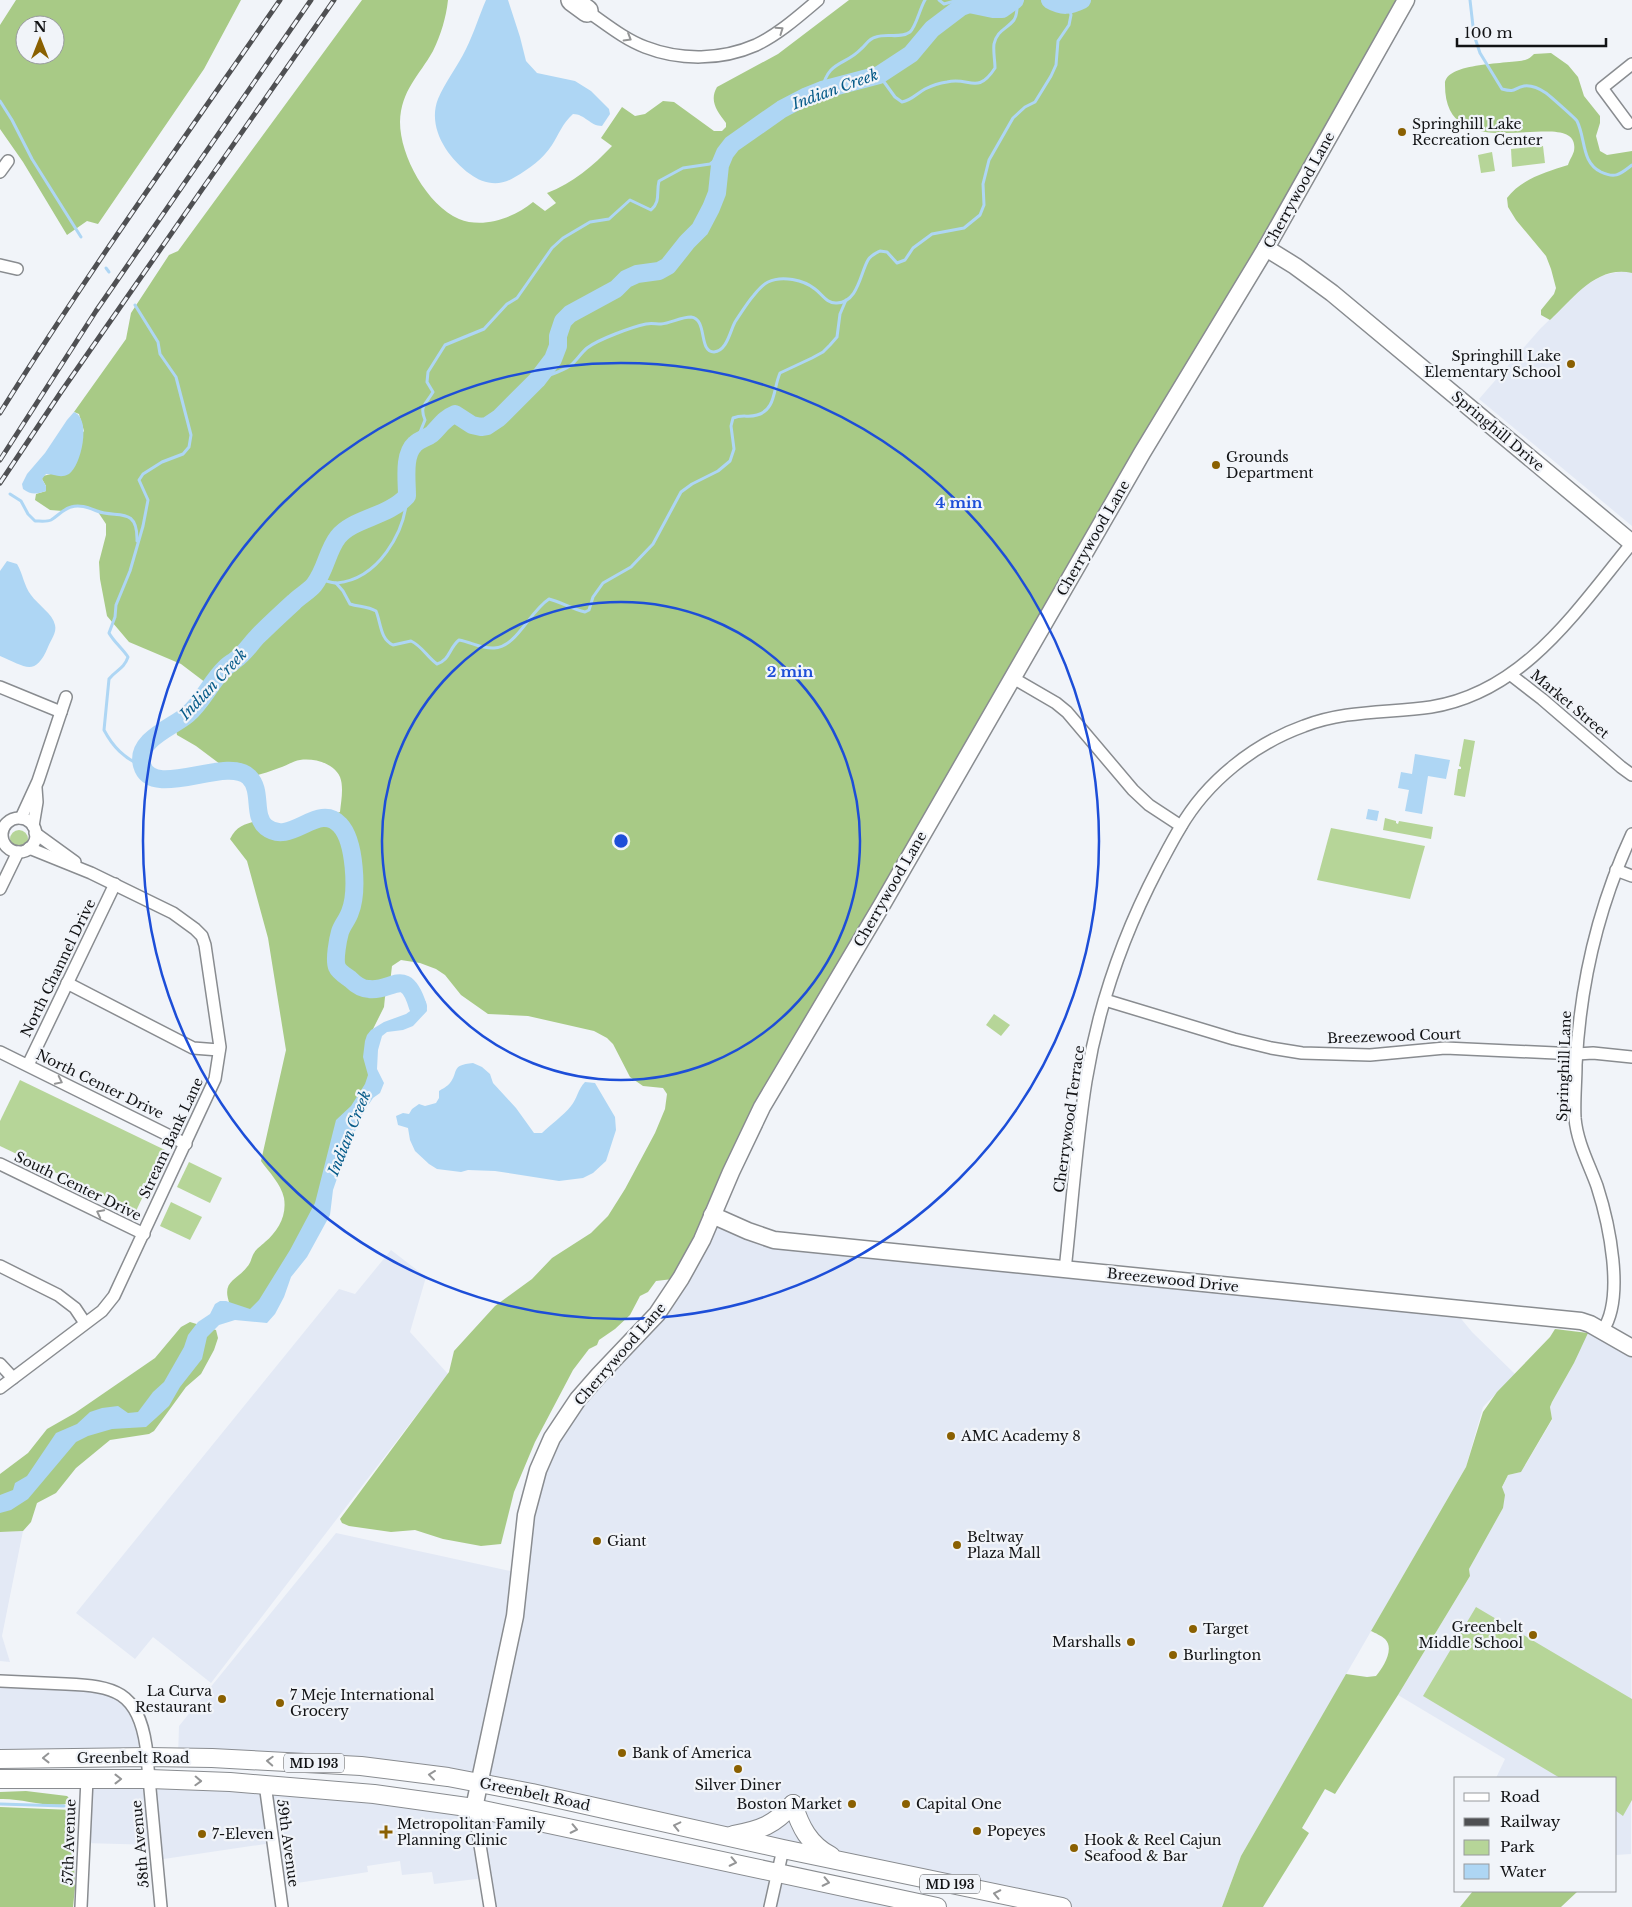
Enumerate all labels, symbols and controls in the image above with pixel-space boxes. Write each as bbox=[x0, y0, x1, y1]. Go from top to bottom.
north arrow bbox=[15, 15, 65, 65]
scale bar bbox=[1457, 15, 1606, 47]
text: N bbox=[33, 18, 47, 36]
text: 100 m bbox=[1464, 23, 1513, 42]
one-way arrow bbox=[775, 26, 784, 36]
one-way arrow bbox=[622, 31, 631, 41]
water label: Indian Creek bbox=[788, 65, 881, 114]
place label: Springhill Lake Recreation Center bbox=[1412, 115, 1543, 149]
marker: Springhill Lake Recreation Center bbox=[1396, 126, 1408, 138]
street label: Cherrywood Lane bbox=[1260, 129, 1338, 251]
place label: Springhill Lake Elementary School bbox=[1424, 347, 1561, 381]
marker: Springhill Lake Elementary School bbox=[1565, 358, 1577, 370]
street label: Springhill Drive bbox=[1448, 387, 1548, 475]
place label: Grounds Department bbox=[1226, 448, 1314, 482]
marker: Grounds Department bbox=[1210, 459, 1222, 471]
street label: Cherrywood Lane bbox=[1053, 477, 1133, 599]
text: 4 min bbox=[936, 493, 983, 512]
water label: Indian Creek bbox=[175, 645, 251, 724]
text: 2 min bbox=[767, 662, 813, 681]
street label: Market Street bbox=[1527, 666, 1614, 743]
street label: Cherrywood Lane bbox=[850, 828, 930, 950]
centre of rings bbox=[612, 832, 630, 850]
street label: North Channel Drive bbox=[17, 896, 99, 1040]
street label: Springhill Lane bbox=[1553, 1010, 1575, 1122]
street label: Breezewood Court bbox=[1327, 1025, 1462, 1047]
street label: Cherrywood Terrace bbox=[1050, 1044, 1088, 1194]
street label: North Center Drive bbox=[33, 1045, 167, 1123]
street label: Stream Bank Lane bbox=[135, 1074, 207, 1202]
one-way arrow bbox=[54, 1075, 63, 1085]
water label: Indian Creek bbox=[323, 1088, 375, 1179]
street label: South Center Drive bbox=[12, 1147, 144, 1225]
one-way arrow bbox=[96, 1208, 105, 1219]
street label: Breezewood Drive bbox=[1106, 1264, 1240, 1296]
street label: Cherrywood Lane bbox=[570, 1299, 670, 1409]
place label: AMC Academy 8 bbox=[960, 1427, 1081, 1445]
marker: AMC Academy 8 bbox=[945, 1430, 957, 1442]
place label: Beltway Plaza Mall bbox=[967, 1528, 1041, 1562]
place label: Giant bbox=[607, 1532, 647, 1550]
marker: Giant bbox=[591, 1535, 603, 1547]
marker: Beltway Plaza Mall bbox=[951, 1539, 963, 1551]
place label: Greenbelt Middle School bbox=[1418, 1618, 1524, 1652]
place label: Target bbox=[1203, 1620, 1250, 1638]
marker: Target bbox=[1187, 1623, 1199, 1635]
marker: Greenbelt Middle School bbox=[1527, 1629, 1539, 1641]
place label: Marshalls bbox=[1052, 1633, 1121, 1651]
marker: Marshalls bbox=[1125, 1636, 1137, 1648]
place label: Burlington bbox=[1183, 1646, 1262, 1664]
marker: Burlington bbox=[1167, 1649, 1179, 1661]
place label: La Curva Restaurant bbox=[135, 1682, 213, 1716]
place label: 7 Meje International Grocery bbox=[290, 1686, 435, 1720]
marker: La Curva Restaurant bbox=[216, 1693, 228, 1705]
marker: 7 Meje International Grocery bbox=[274, 1697, 286, 1709]
place label: Bank of America bbox=[632, 1744, 752, 1762]
marker: Bank of America bbox=[616, 1747, 628, 1759]
street label: Greenbelt Road bbox=[77, 1749, 190, 1767]
one-way arrow bbox=[42, 1753, 50, 1764]
road number: MD 193 bbox=[284, 1754, 344, 1772]
one-way arrow bbox=[266, 1756, 274, 1767]
marker: Silver Diner bbox=[732, 1763, 744, 1775]
one-way arrow bbox=[428, 1770, 436, 1780]
street label: Greenbelt Road bbox=[478, 1773, 593, 1815]
one-way arrow bbox=[114, 1774, 122, 1784]
one-way arrow bbox=[195, 1775, 203, 1786]
place label: Silver Diner bbox=[695, 1776, 781, 1794]
legend bbox=[1454, 1777, 1617, 1892]
text: Road bbox=[1500, 1787, 1540, 1806]
place label: Boston Market bbox=[737, 1795, 843, 1813]
place label: Capital One bbox=[916, 1795, 1002, 1813]
street label: 57th Avenue bbox=[58, 1798, 80, 1886]
street label: 59th Avenue bbox=[273, 1798, 303, 1888]
marker: Boston Market bbox=[846, 1798, 858, 1810]
marker: Capital One bbox=[900, 1798, 912, 1810]
street label: 58th Avenue bbox=[127, 1799, 153, 1889]
text: Railway bbox=[1500, 1812, 1561, 1831]
place label: Metropolitan Family Planning Clinic bbox=[397, 1815, 545, 1849]
one-way arrow bbox=[673, 1821, 682, 1832]
place label: Popeyes bbox=[987, 1822, 1046, 1840]
one-way arrow bbox=[569, 1823, 578, 1834]
place label: 7-Eleven bbox=[212, 1825, 274, 1843]
marker: Metropolitan Family Planning Clinic bbox=[379, 1825, 393, 1839]
marker: Popeyes bbox=[971, 1825, 983, 1837]
marker: 7-Eleven bbox=[196, 1828, 208, 1840]
place label: Hook & Reel Cajun Seafood & Bar bbox=[1084, 1831, 1222, 1865]
text: Park bbox=[1500, 1837, 1536, 1856]
marker: Hook & Reel Cajun Seafood & Bar bbox=[1068, 1842, 1080, 1854]
one-way arrow bbox=[728, 1856, 737, 1867]
text: Water bbox=[1499, 1862, 1547, 1881]
road number: MD 193 bbox=[920, 1875, 980, 1894]
one-way arrow bbox=[821, 1877, 830, 1887]
one-way arrow bbox=[992, 1889, 1001, 1899]

